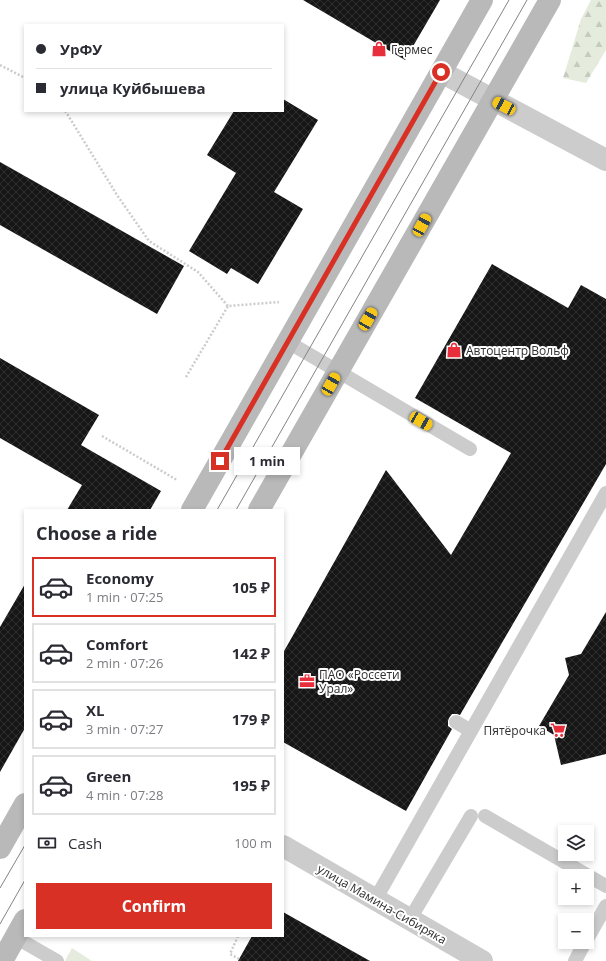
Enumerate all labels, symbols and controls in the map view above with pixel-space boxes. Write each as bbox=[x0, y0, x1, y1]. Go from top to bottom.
text: УрФУ bbox=[60, 39, 102, 59]
shop icon: Гермес bbox=[370, 40, 388, 58]
place label: Гермес bbox=[391, 41, 433, 58]
route start bbox=[432, 63, 450, 81]
text: улица Куйбышева bbox=[60, 78, 206, 98]
car bbox=[491, 95, 517, 117]
car bbox=[411, 212, 433, 238]
car bbox=[357, 306, 379, 332]
shop icon: Автоцентр Вольф bbox=[445, 341, 463, 359]
place label: Автоцентр Вольф bbox=[466, 342, 569, 359]
car bbox=[320, 371, 342, 397]
car bbox=[408, 410, 434, 432]
callout: 1 min bbox=[234, 447, 300, 475]
route end bbox=[211, 452, 229, 470]
text: 1 min bbox=[249, 452, 285, 470]
text: Choose a ride bbox=[36, 521, 157, 545]
text: Economy bbox=[86, 568, 154, 588]
icon: car bbox=[38, 569, 74, 605]
text: 105 ₽ bbox=[232, 577, 270, 597]
text: 1 min · 07:25 bbox=[86, 588, 163, 606]
text: Comfort bbox=[86, 634, 148, 654]
icon: car bbox=[38, 635, 74, 671]
text: 142 ₽ bbox=[232, 643, 270, 663]
text: 2 min · 07:26 bbox=[86, 654, 163, 672]
place label: ПАО «Россети Урал» bbox=[319, 666, 400, 697]
office icon: ПАО «Россети Урал» bbox=[298, 672, 316, 690]
text: XL bbox=[86, 700, 104, 720]
icon: car bbox=[38, 701, 74, 737]
text: 179 ₽ bbox=[232, 709, 270, 729]
text: 3 min · 07:27 bbox=[86, 720, 163, 738]
supermarket icon: Пятёрочка bbox=[549, 721, 567, 739]
place label: Пятёрочка bbox=[484, 722, 546, 739]
text: Green bbox=[86, 766, 131, 786]
icon: car bbox=[38, 767, 74, 803]
text: 195 ₽ bbox=[232, 775, 270, 795]
text: 4 min · 07:28 bbox=[86, 786, 163, 804]
map controls bbox=[558, 825, 594, 949]
button: layers bbox=[558, 825, 594, 861]
icon: cash bbox=[36, 832, 58, 854]
text: Cash bbox=[68, 833, 102, 853]
text: 100 m bbox=[234, 834, 272, 852]
street label: улица Мамина-Сибиряка bbox=[314, 860, 450, 948]
button: + bbox=[558, 869, 594, 905]
button: Confirm bbox=[36, 883, 272, 929]
button: − bbox=[558, 913, 594, 949]

